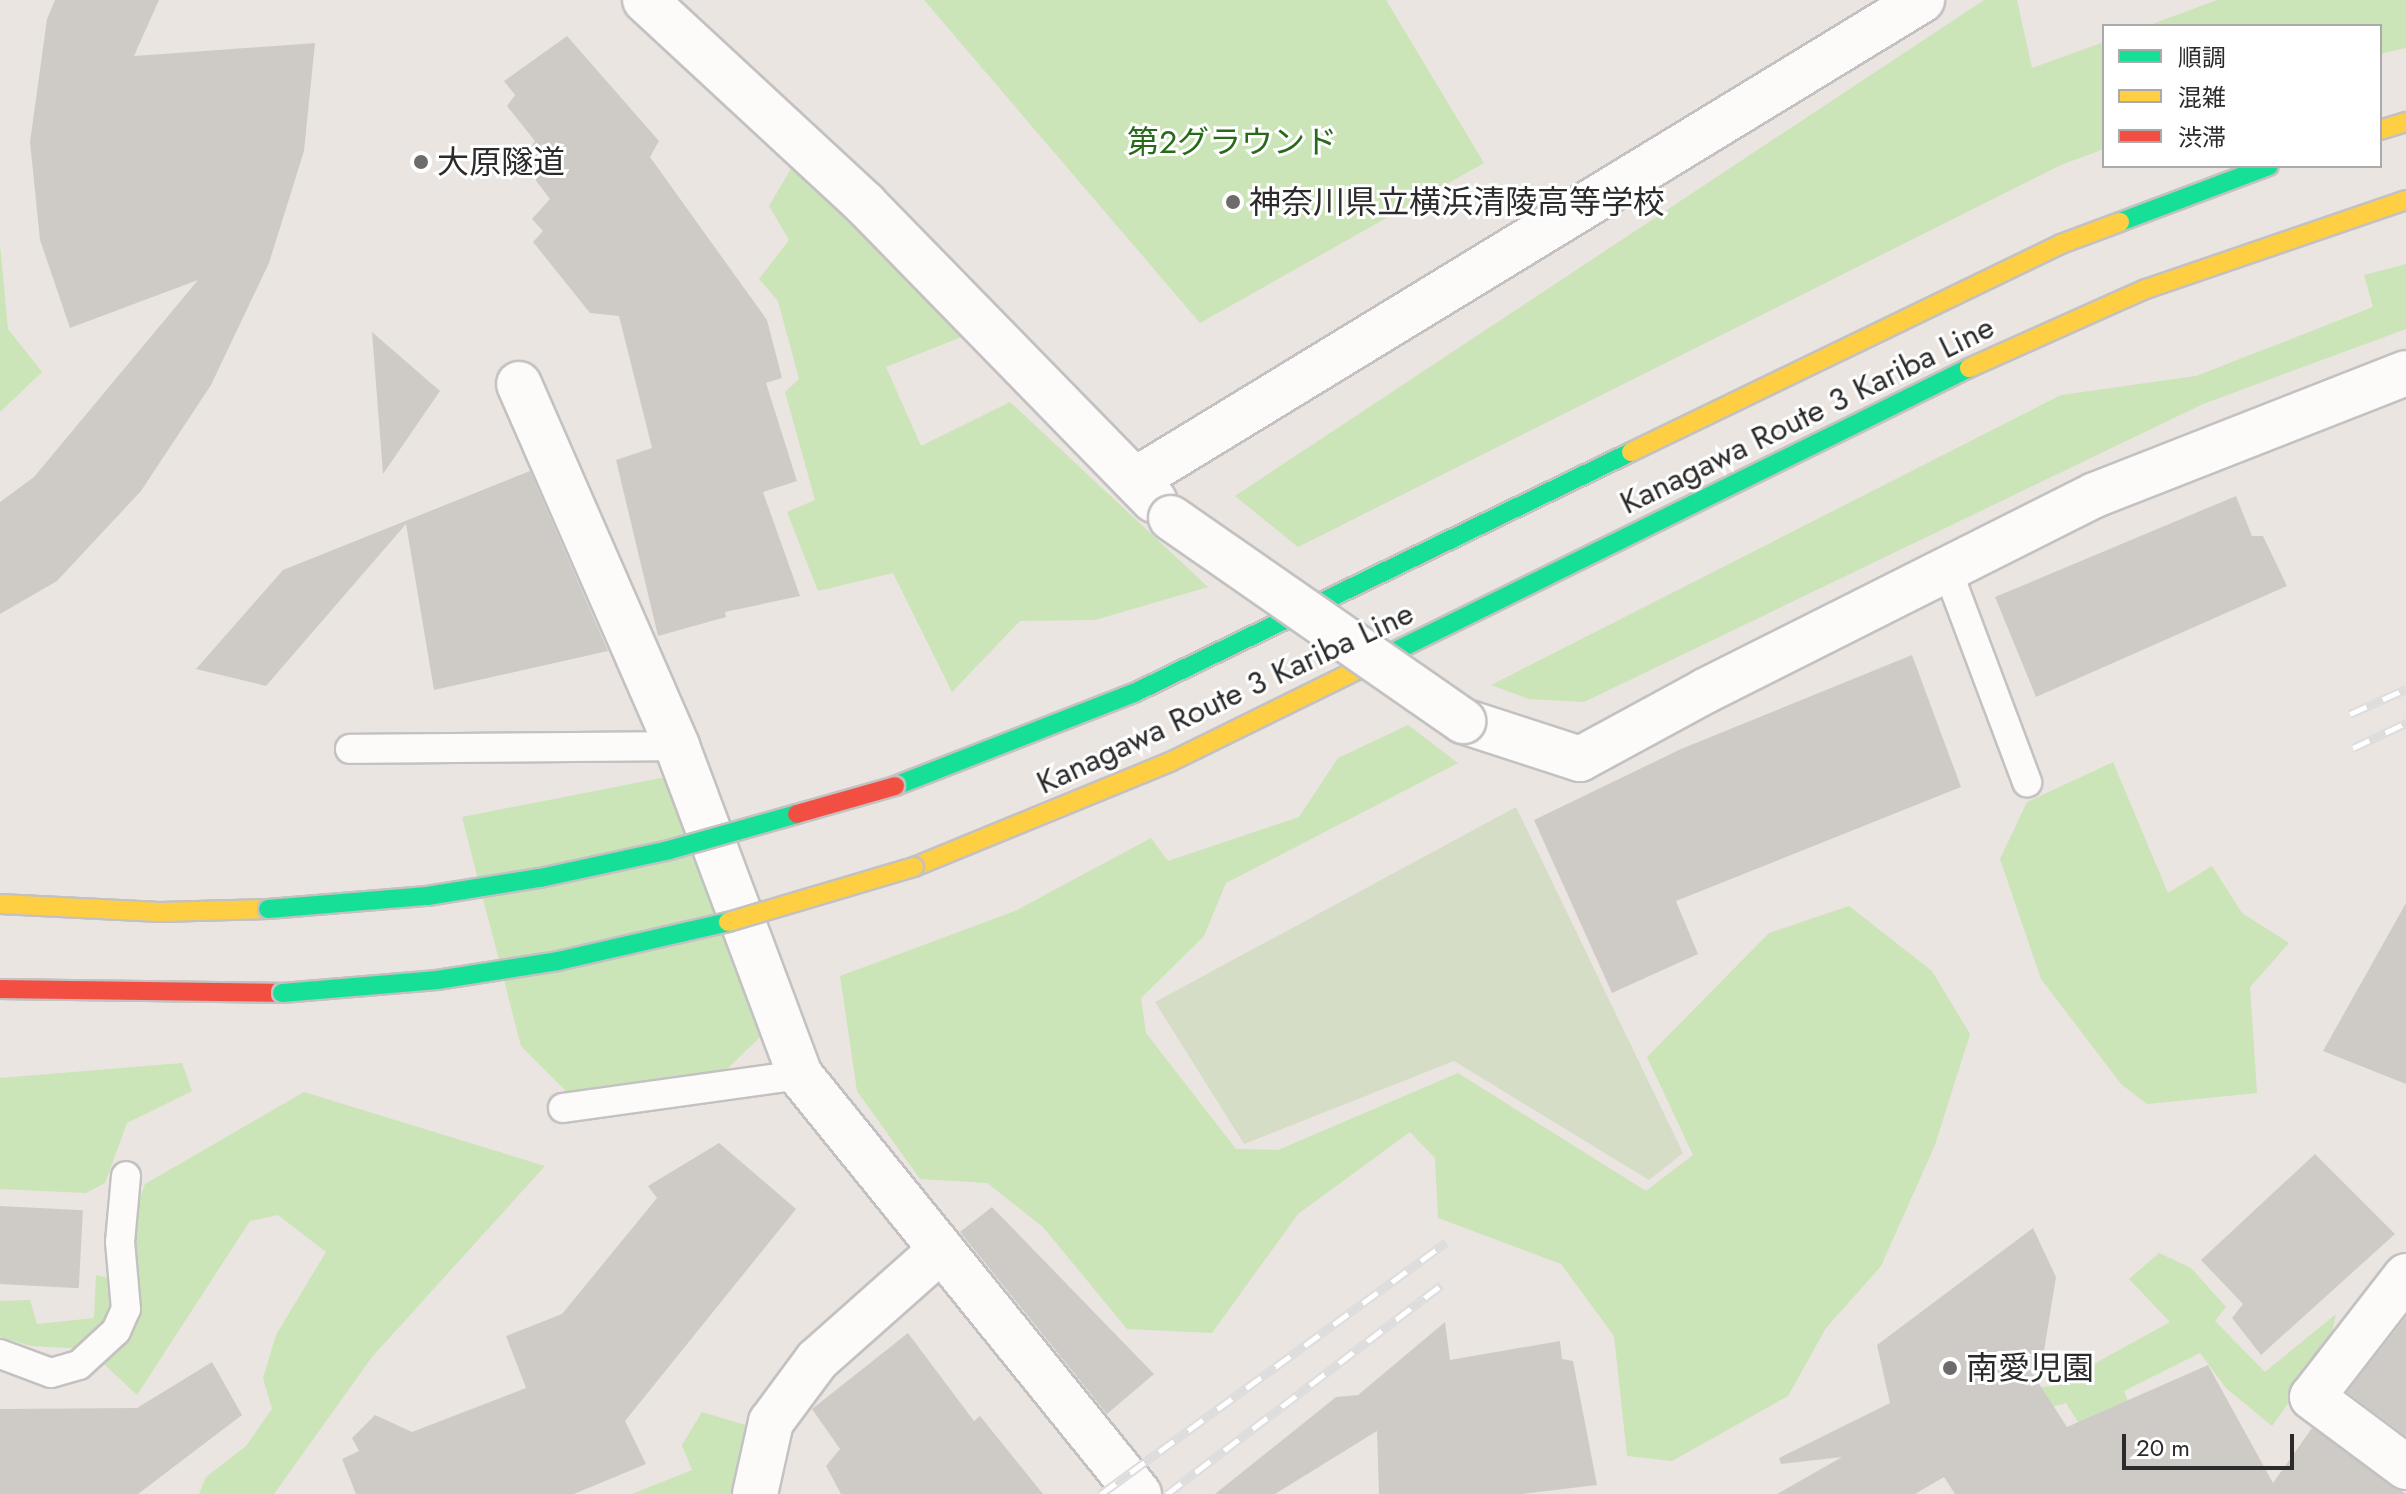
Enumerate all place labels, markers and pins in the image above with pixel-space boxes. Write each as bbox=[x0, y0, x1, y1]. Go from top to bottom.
place label: 大原隧道 bbox=[437, 143, 565, 181]
marker: 大原隧道 bbox=[412, 153, 430, 171]
place label: 神奈川県立横浜清陵高等学校 bbox=[1249, 183, 1665, 221]
marker: 神奈川県立横浜清陵高等学校 bbox=[1224, 193, 1242, 211]
place label: 南愛児園 bbox=[1966, 1349, 2094, 1387]
marker: 南愛児園 bbox=[1941, 1359, 1959, 1377]

